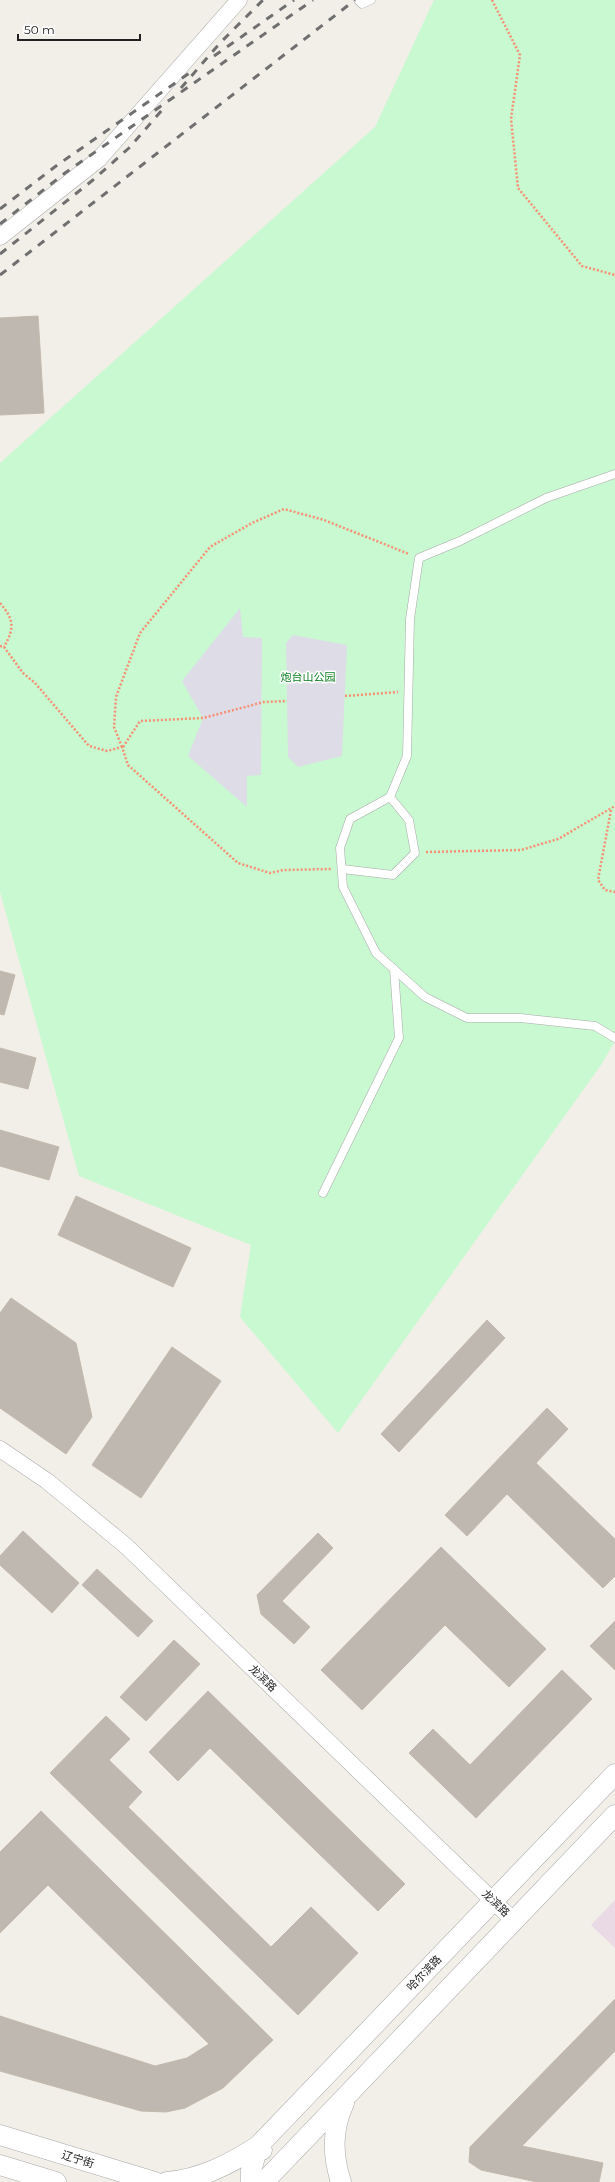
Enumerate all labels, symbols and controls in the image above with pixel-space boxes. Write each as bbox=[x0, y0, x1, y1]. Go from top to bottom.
scale bar bbox=[18, 16, 140, 42]
text: 50 m bbox=[24, 22, 55, 37]
park label: 炮台山公园 bbox=[281, 670, 336, 684]
street label: 龙滨路 bbox=[246, 1662, 280, 1694]
street label: 龙滨路 bbox=[479, 1887, 513, 1919]
street label: 哈尔滨路 bbox=[404, 1952, 444, 1994]
street label: 辽宁街 bbox=[60, 2147, 96, 2171]

